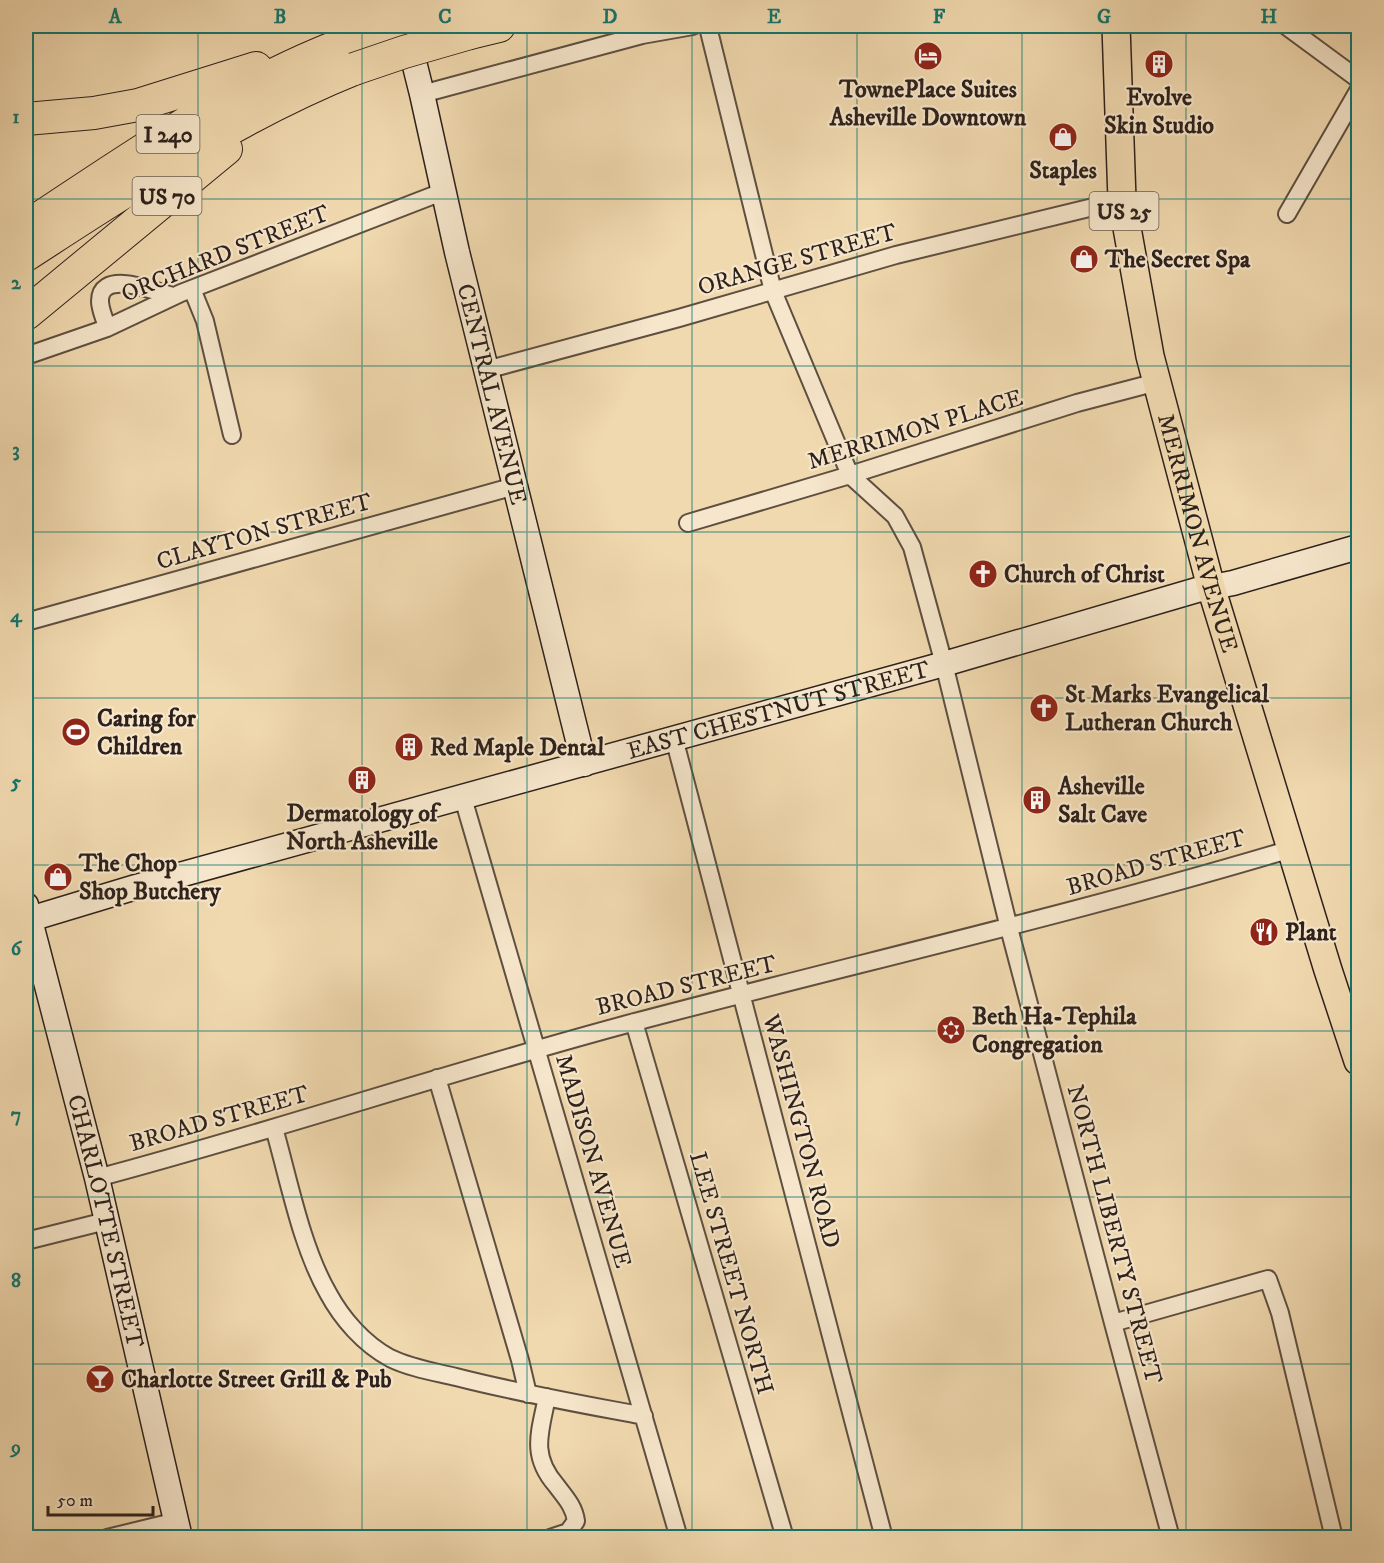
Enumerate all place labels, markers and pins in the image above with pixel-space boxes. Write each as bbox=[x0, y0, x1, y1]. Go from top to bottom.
hotel icon: TownePlace Suites Asheville Downtown bbox=[912, 40, 944, 72]
building icon: Evolve Skin Studio bbox=[1143, 48, 1175, 80]
place label: TownePlace Suites Asheville Downtown bbox=[829, 75, 1027, 133]
place label: Evolve Skin Studio bbox=[1104, 83, 1214, 141]
shop icon: Staples bbox=[1047, 121, 1079, 153]
place label: Staples bbox=[1029, 156, 1097, 186]
shop icon: The Secret Spa bbox=[1068, 243, 1100, 275]
place label: The Secret Spa bbox=[1104, 245, 1251, 275]
church icon: Church of Christ bbox=[967, 558, 999, 590]
place label: Church of Christ bbox=[1004, 560, 1165, 590]
place label: St Marks Evangelical Lutheran Church bbox=[1065, 680, 1270, 738]
church icon: St Marks Evangelical Lutheran Church bbox=[1028, 692, 1060, 724]
place label: Caring for Children bbox=[97, 704, 197, 762]
sports icon: Caring for Children bbox=[60, 716, 92, 748]
building icon: Red Maple Dental bbox=[393, 731, 425, 763]
place label: Red Maple Dental bbox=[430, 733, 605, 763]
building icon: Dermatology of North Asheville bbox=[346, 764, 378, 796]
place label: Asheville Salt Cave bbox=[1057, 772, 1147, 830]
building icon: Asheville Salt Cave bbox=[1021, 784, 1053, 816]
place label: Dermatology of North Asheville bbox=[286, 799, 442, 857]
place label: The Chop Shop Butchery bbox=[78, 849, 221, 907]
shop icon: The Chop Shop Butchery bbox=[42, 861, 74, 893]
restaurant icon: Plant bbox=[1248, 916, 1280, 948]
place label: Plant bbox=[1285, 918, 1337, 948]
place label: Beth Ha-Tephila Congregation bbox=[972, 1002, 1137, 1060]
synagogue icon: Beth Ha-Tephila Congregation bbox=[935, 1014, 967, 1046]
bar icon: Charlotte Street Grill & Pub bbox=[84, 1363, 116, 1395]
place label: Charlotte Street Grill & Pub bbox=[121, 1365, 392, 1395]

